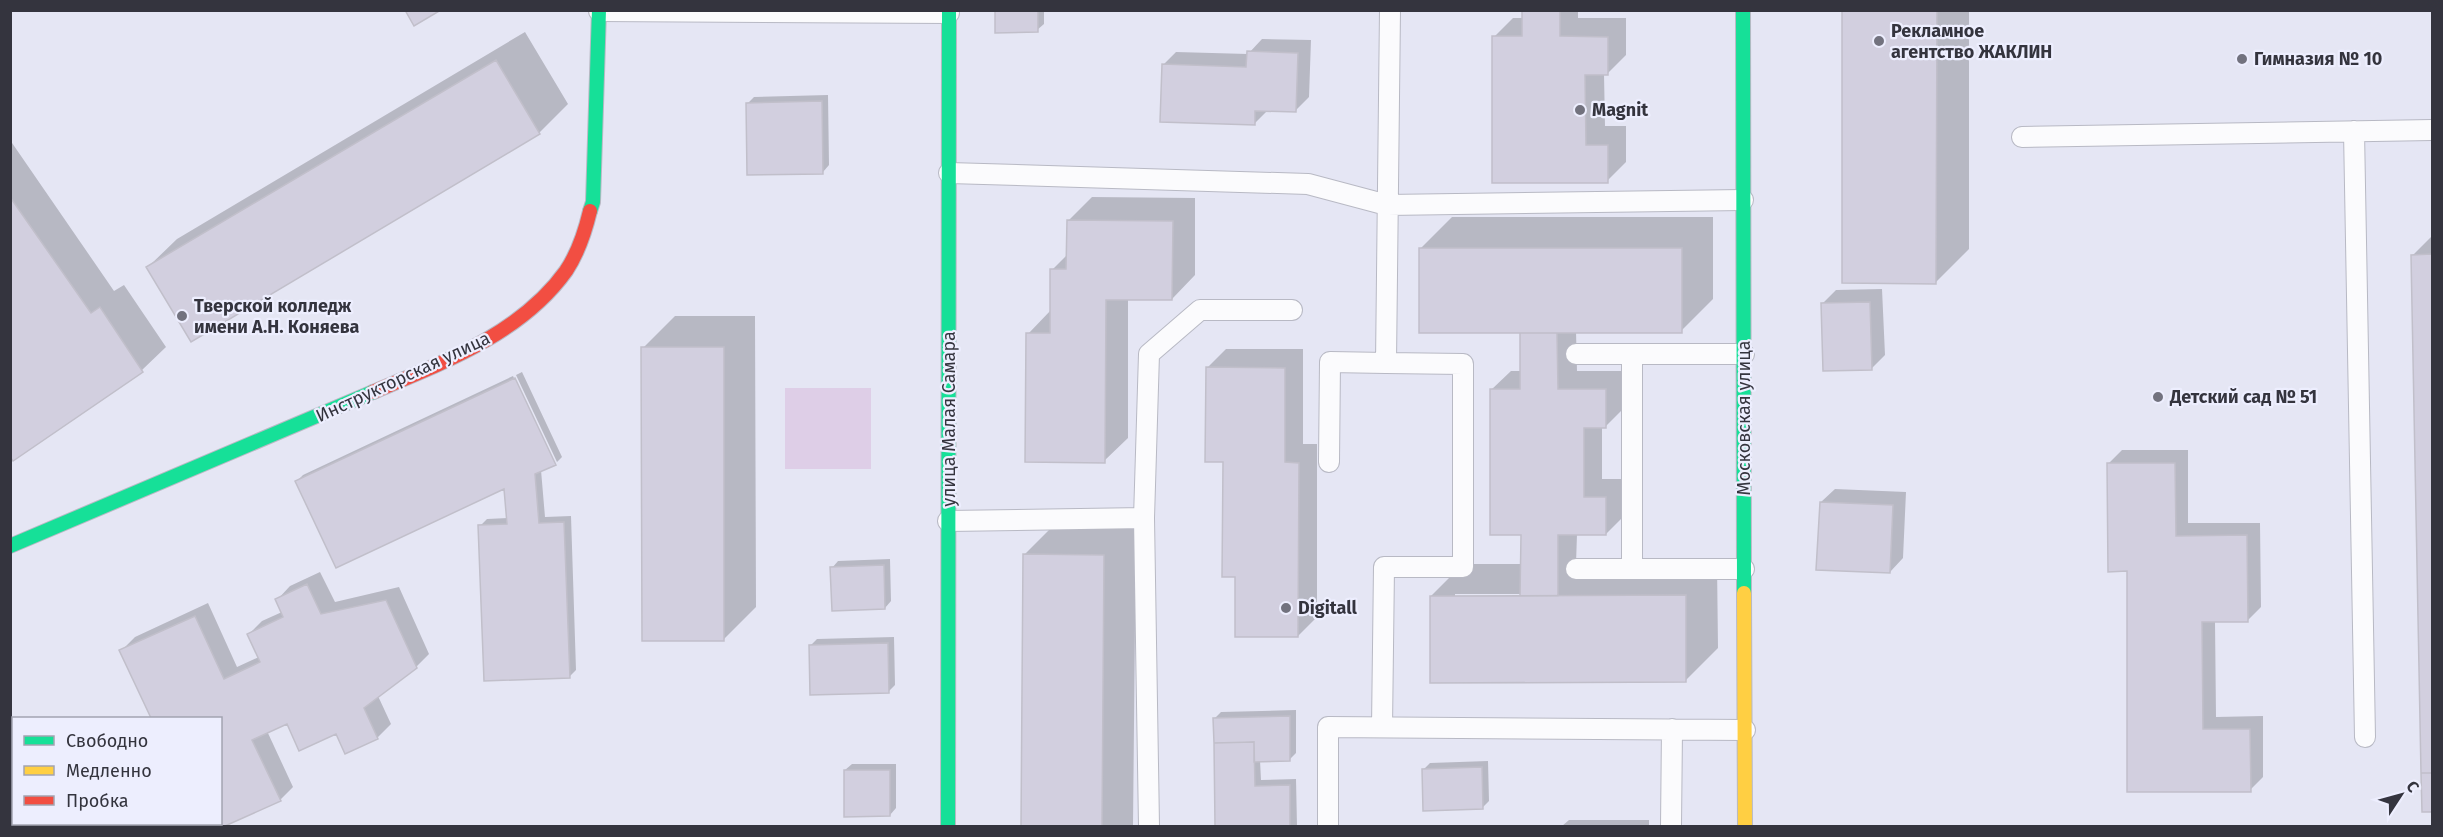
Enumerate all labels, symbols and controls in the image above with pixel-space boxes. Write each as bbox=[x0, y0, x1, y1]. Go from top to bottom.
place label: Рекламное агентство ЖАКЛИН bbox=[1891, 20, 2052, 63]
marker: Рекламное агентство ЖАКЛИН bbox=[1872, 34, 1886, 48]
place label: Гимназия № 10 bbox=[2254, 48, 2382, 70]
marker: Гимназия № 10 bbox=[2235, 52, 2249, 66]
place label: Magnit bbox=[1592, 99, 1649, 121]
marker: Magnit bbox=[1573, 103, 1587, 117]
place label: Тверской колледж имени А.Н. Коняева bbox=[194, 295, 360, 338]
marker: Тверской колледж имени А.Н. Коняева bbox=[175, 309, 189, 323]
street label: Инструкторская улица bbox=[312, 327, 494, 427]
street label: улица Малая Самара bbox=[938, 331, 960, 507]
street label: Московская улица bbox=[1733, 340, 1755, 496]
place label: Детский сад № 51 bbox=[2169, 386, 2317, 408]
marker: Детский сад № 51 bbox=[2151, 390, 2165, 404]
place label: Digitall bbox=[1298, 597, 1358, 619]
marker: Digitall bbox=[1279, 601, 1293, 615]
legend bbox=[12, 717, 222, 825]
text: Свободно bbox=[66, 730, 148, 752]
text: Медленно bbox=[66, 760, 152, 782]
north arrow bbox=[2371, 765, 2431, 825]
text: С bbox=[2402, 777, 2424, 796]
text: Пробка bbox=[66, 790, 129, 812]

